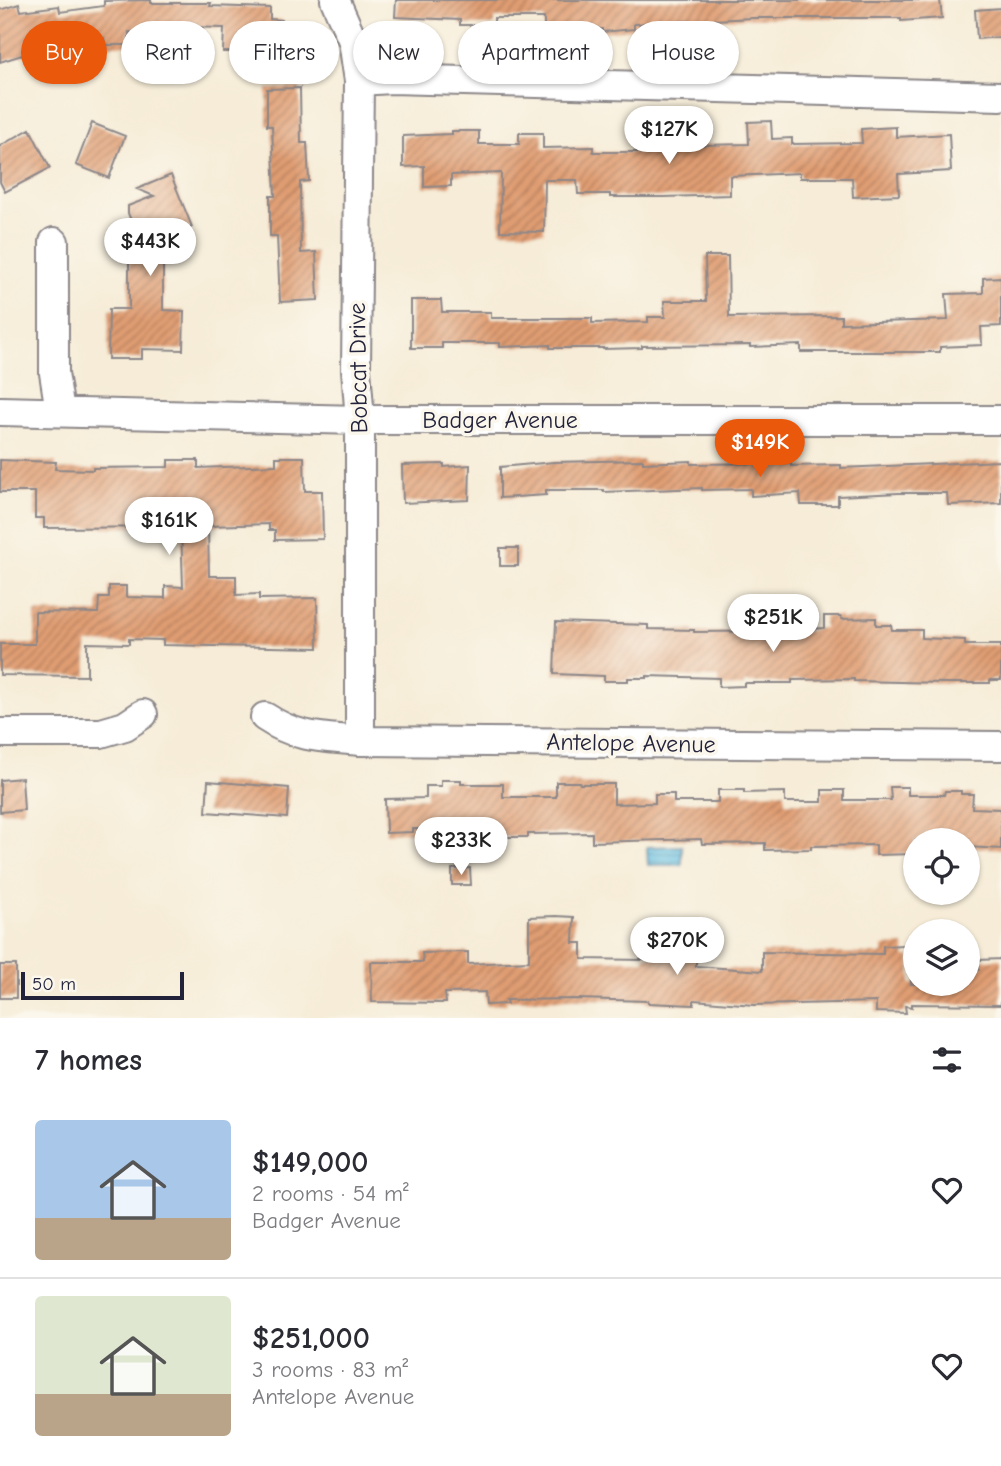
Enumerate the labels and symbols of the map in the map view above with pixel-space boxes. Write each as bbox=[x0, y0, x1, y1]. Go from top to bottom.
pin: $127K bbox=[620, 106, 718, 166]
pin: $443K bbox=[101, 218, 199, 278]
street label: Bobcat Drive bbox=[343, 302, 373, 434]
street label: Badger Avenue bbox=[422, 406, 578, 434]
pin: $149K bbox=[711, 420, 809, 479]
pin: $161K bbox=[120, 498, 218, 557]
pin: $251K bbox=[724, 594, 822, 654]
street label: Antelope Avenue bbox=[546, 728, 716, 758]
pin: $233K bbox=[412, 818, 510, 877]
pin: $270K bbox=[628, 918, 726, 977]
scale bar bbox=[21, 969, 184, 1001]

